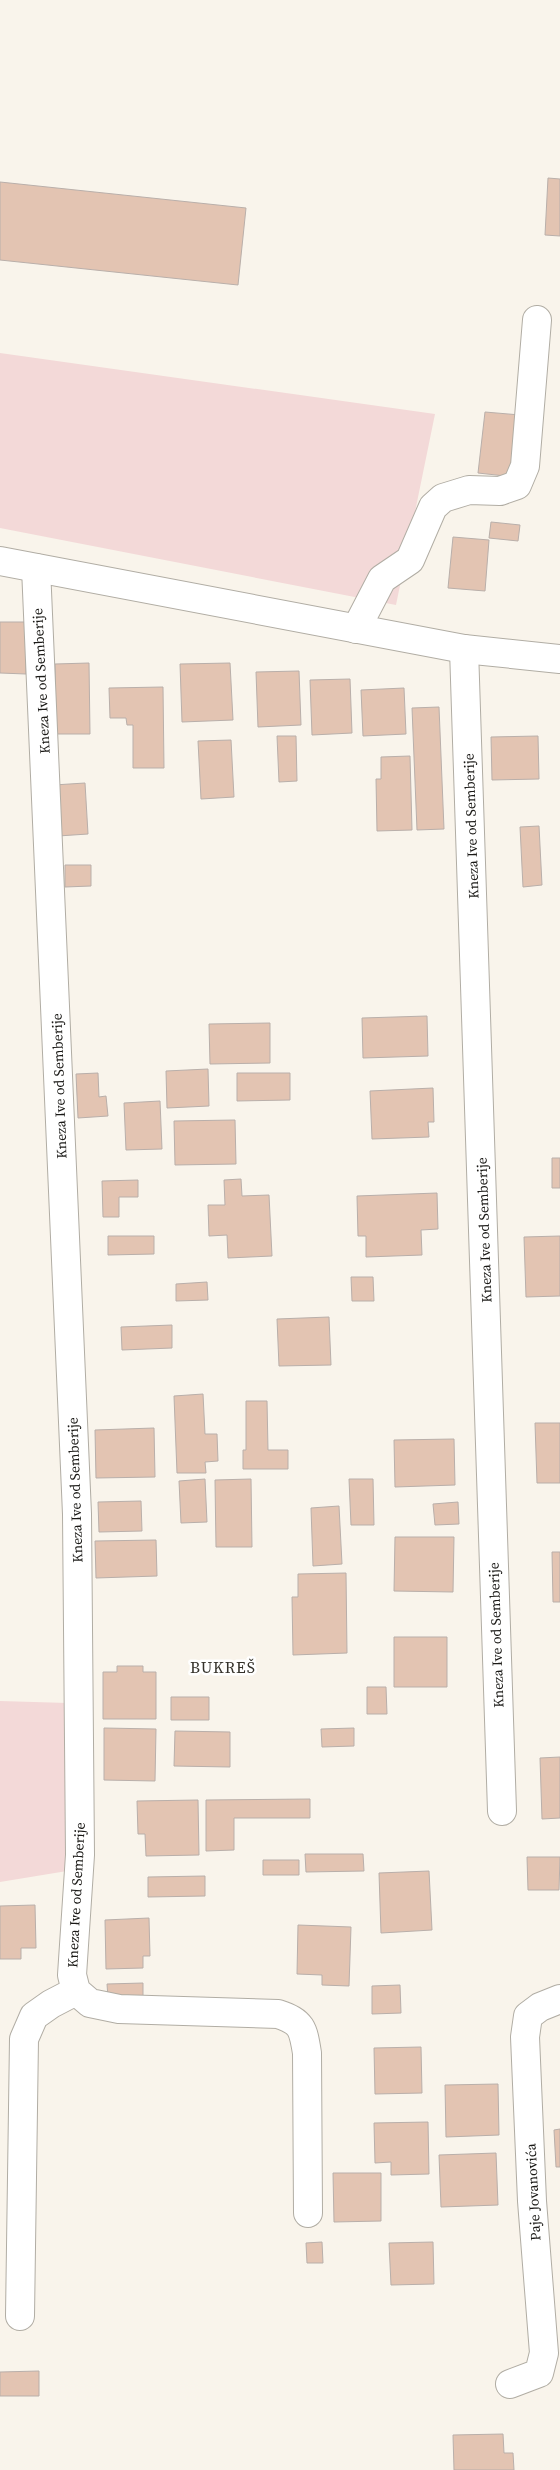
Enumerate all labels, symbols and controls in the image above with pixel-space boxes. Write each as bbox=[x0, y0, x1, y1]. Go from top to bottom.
street label: Kneza Ive od Semberije bbox=[27, 608, 55, 754]
street label: Kneza Ive od Semberije bbox=[458, 753, 484, 899]
street label: Kneza Ive od Semberije bbox=[46, 1013, 72, 1159]
street label: Kneza Ive od Semberije bbox=[471, 1157, 497, 1303]
street label: Kneza Ive od Semberije bbox=[62, 1417, 88, 1563]
street label: Kneza Ive od Semberije bbox=[483, 1562, 509, 1708]
district label: BUKREŠ bbox=[190, 1656, 256, 1678]
street label: Kneza Ive od Semberije bbox=[62, 1822, 90, 1968]
street label: Paje Jovanovića bbox=[520, 2142, 546, 2241]

